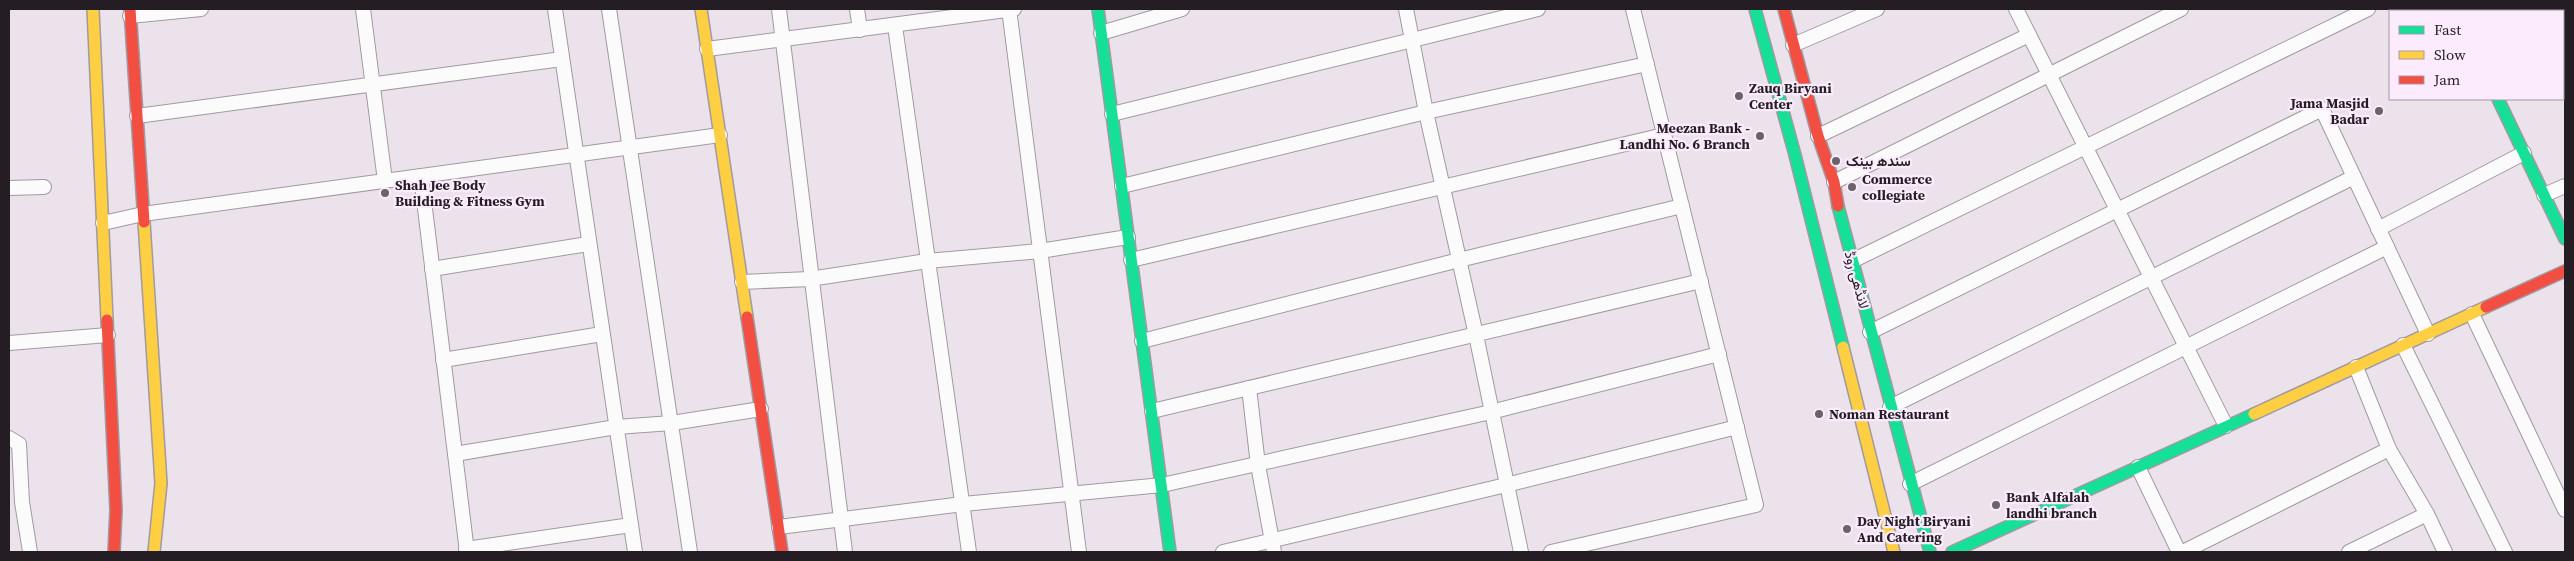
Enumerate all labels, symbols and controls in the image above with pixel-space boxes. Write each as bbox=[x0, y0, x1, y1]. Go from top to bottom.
legend bbox=[2389, 10, 2564, 100]
text: Fast bbox=[2434, 19, 2461, 40]
text: Slow bbox=[2434, 44, 2466, 65]
text: Jam bbox=[2433, 69, 2461, 90]
place label: Zauq Biryani Center bbox=[1749, 78, 1832, 114]
marker: Zauq Biryani Center bbox=[1733, 90, 1745, 102]
place label: Jama Masjid Badar bbox=[2290, 93, 2370, 129]
marker: Jama Masjid Badar bbox=[2373, 105, 2385, 117]
place label: Meezan Bank - Landhi No. 6 Branch bbox=[1620, 118, 1750, 154]
marker: Meezan Bank - Landhi No. 6 Branch bbox=[1754, 130, 1766, 142]
place label: سندھ بینک bbox=[1846, 151, 1911, 171]
marker: سندھ بینک bbox=[1830, 155, 1842, 167]
place label: Commerce collegiate bbox=[1862, 169, 1932, 205]
place label: Shah Jee Body Building & Fitness Gym bbox=[395, 175, 545, 211]
marker: Commerce collegiate bbox=[1846, 181, 1858, 193]
marker: Shah Jee Body Building & Fitness Gym bbox=[379, 187, 391, 199]
street label: لانڈھی روڈ bbox=[1840, 249, 1874, 311]
place label: Noman Restaurant bbox=[1829, 404, 1950, 424]
marker: Noman Restaurant bbox=[1813, 408, 1825, 420]
place label: Bank Alfalah landhi branch bbox=[2006, 487, 2097, 523]
marker: Bank Alfalah landhi branch bbox=[1990, 499, 2002, 511]
place label: Day Night Biryani And Catering bbox=[1857, 511, 1971, 547]
marker: Day Night Biryani And Catering bbox=[1841, 523, 1853, 535]

